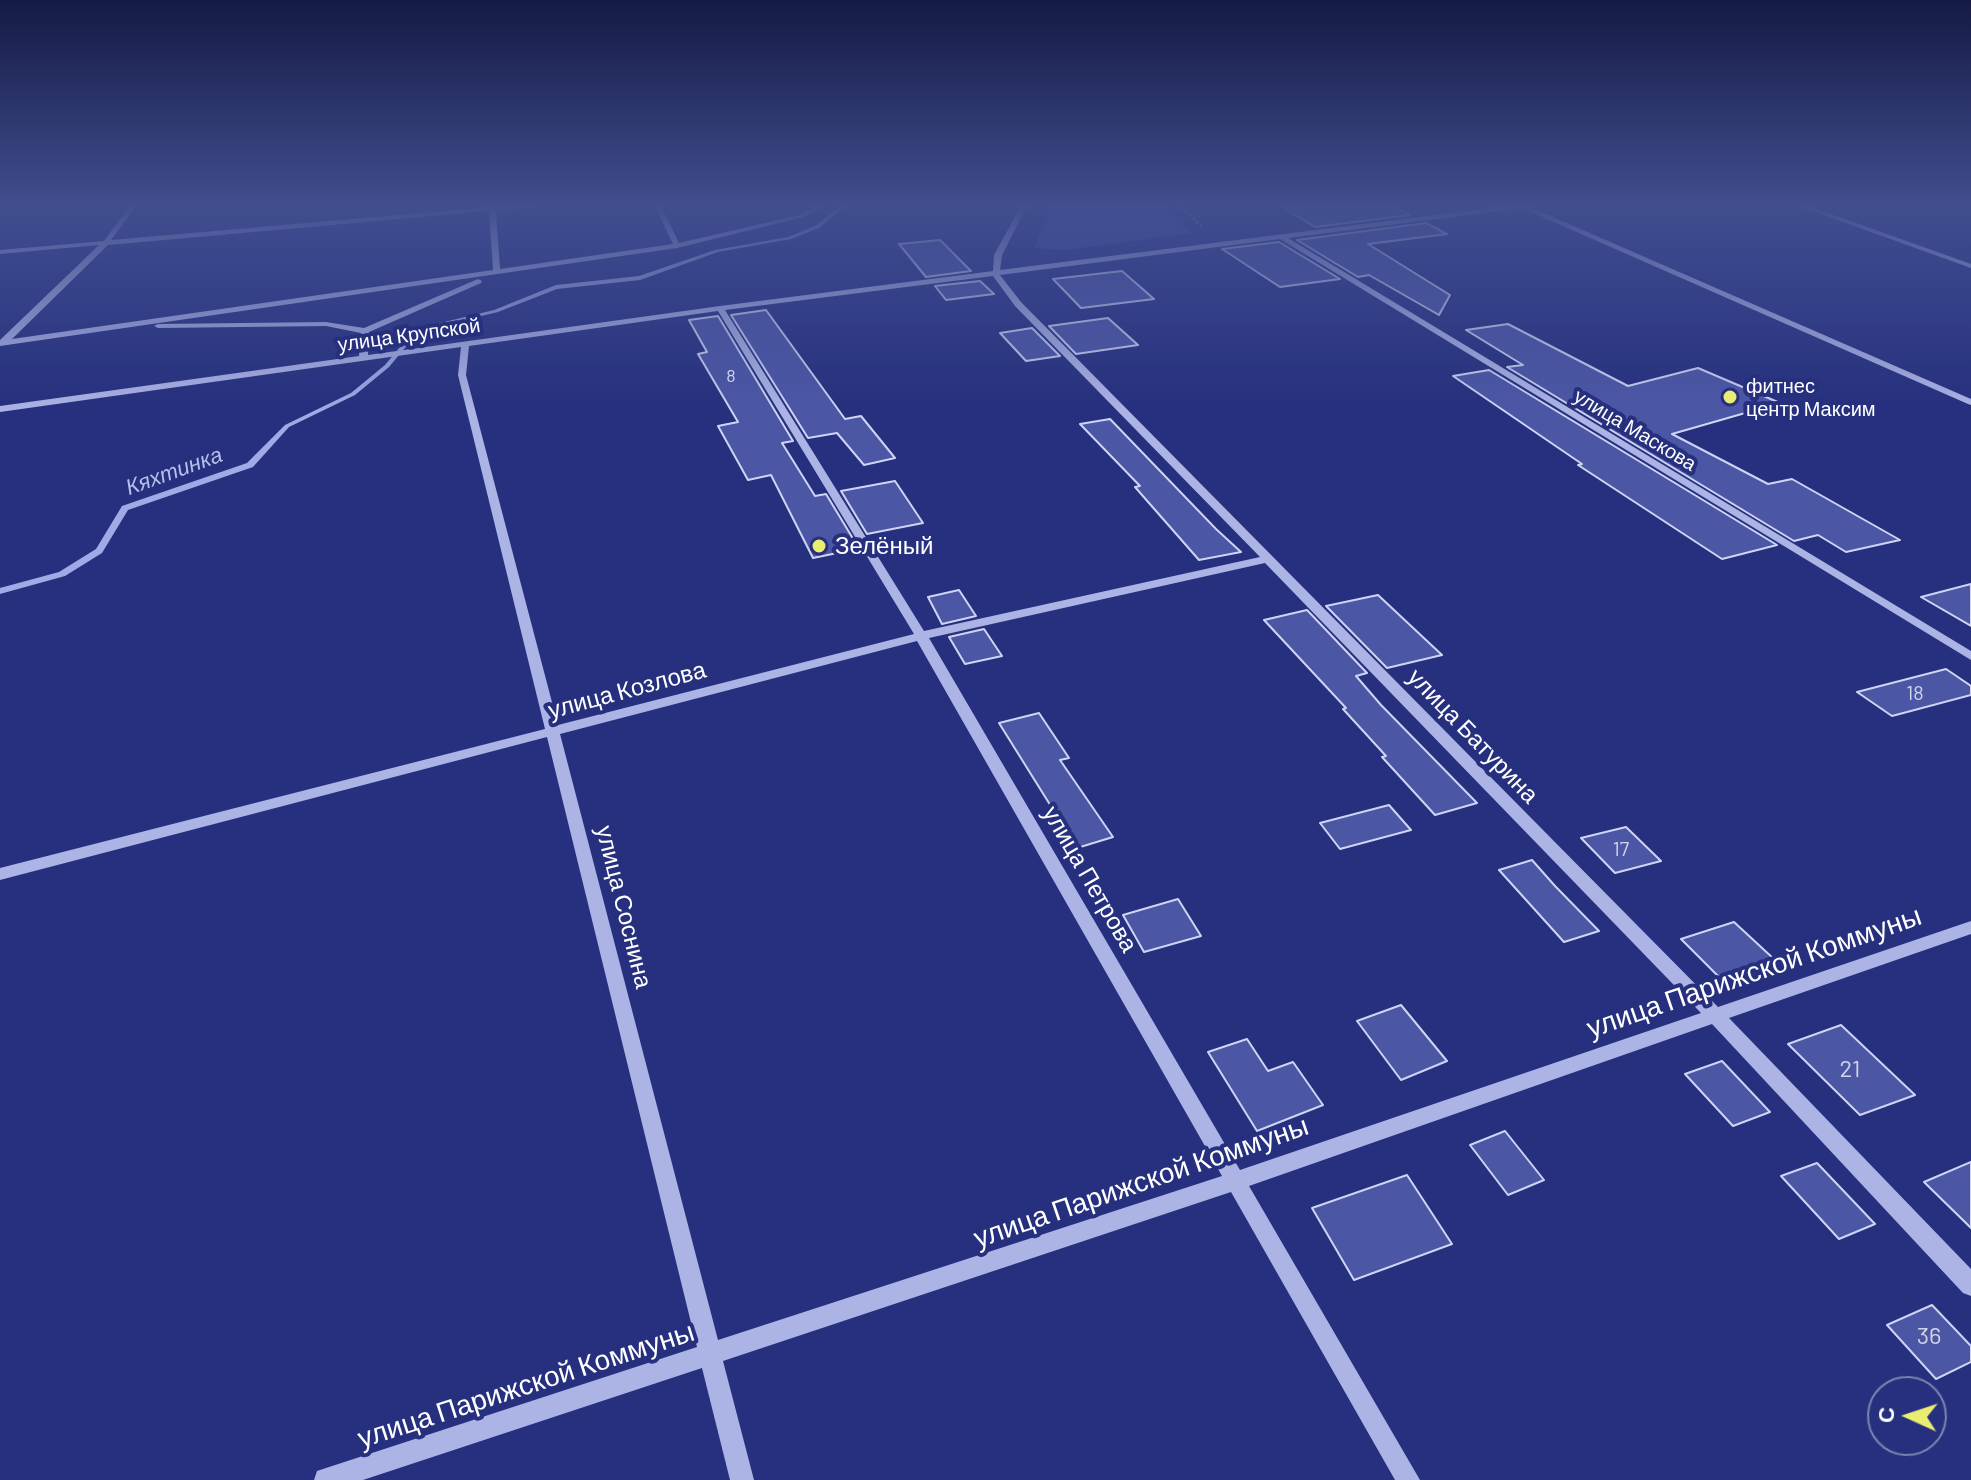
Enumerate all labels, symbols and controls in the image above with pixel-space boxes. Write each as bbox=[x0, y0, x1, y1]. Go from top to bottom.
street label: улица Крупской bbox=[336, 313, 482, 357]
house number: 8 bbox=[726, 365, 736, 387]
place label: фитнес центр Максим bbox=[1746, 374, 1876, 421]
street label: улица Маскова bbox=[1569, 384, 1701, 476]
marker: фитнес центр Максим bbox=[1721, 388, 1739, 406]
water label: Кяхтинка bbox=[122, 441, 226, 501]
place label: Зелёный bbox=[835, 532, 933, 560]
marker: Зелёный bbox=[810, 537, 828, 555]
street label: улица Козлова bbox=[545, 655, 709, 725]
street label: улица Батурина bbox=[1402, 663, 1544, 809]
house number: 18 bbox=[1906, 681, 1924, 705]
street label: улица Петрова bbox=[1037, 801, 1143, 957]
street label: улица Соснина bbox=[590, 823, 658, 991]
house number: 17 bbox=[1613, 837, 1629, 861]
street label: улица Парижской Коммуны bbox=[1582, 899, 1926, 1045]
house number: 21 bbox=[1840, 1055, 1860, 1083]
street label: улица Парижской Коммуны bbox=[969, 1109, 1313, 1255]
street label: улица Парижской Коммуны bbox=[353, 1315, 699, 1455]
house number: 36 bbox=[1917, 1322, 1941, 1350]
north arrow bbox=[1867, 1376, 1947, 1456]
text: С bbox=[1872, 1406, 1898, 1423]

